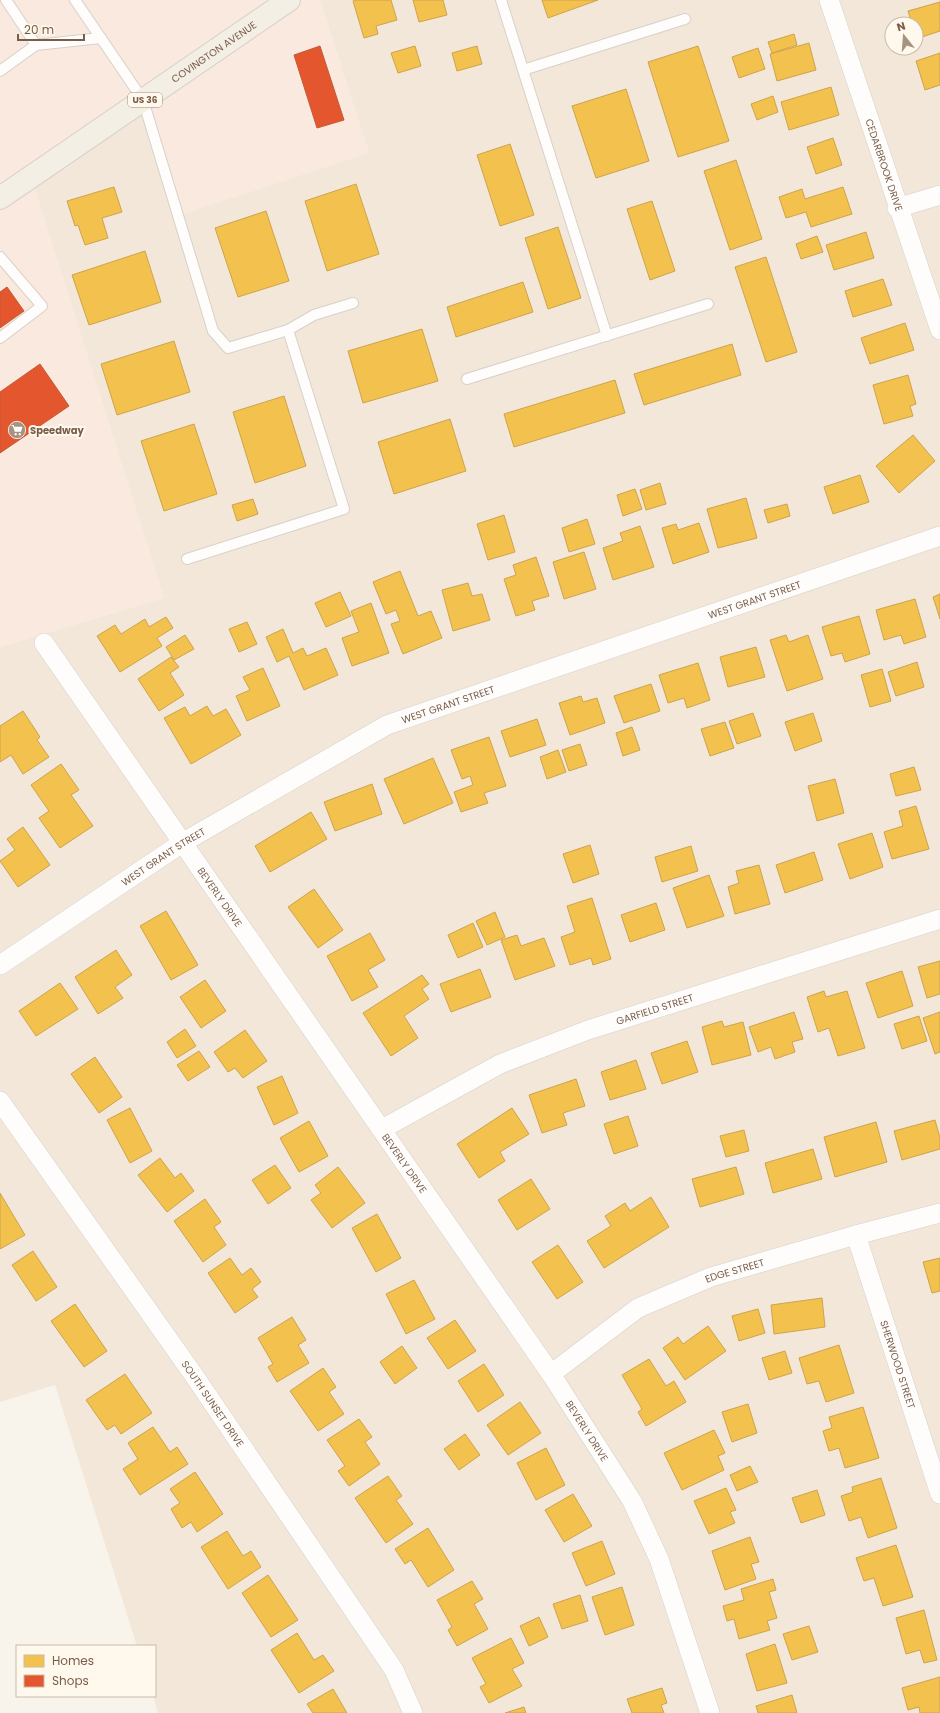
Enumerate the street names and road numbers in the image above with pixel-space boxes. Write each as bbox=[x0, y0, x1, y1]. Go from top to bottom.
street label: COVINGTON AVENUE bbox=[168, 18, 260, 87]
road number: US 36 bbox=[128, 93, 162, 107]
street label: CEDARBROOK DRIVE bbox=[861, 117, 907, 213]
street label: WEST GRANT STREET bbox=[706, 577, 804, 623]
street label: WEST GRANT STREET bbox=[399, 682, 497, 728]
street label: WEST GRANT STREET bbox=[118, 824, 209, 890]
street label: BEVERLY DRIVE bbox=[194, 864, 246, 930]
street label: GARFIELD STREET bbox=[614, 990, 696, 1029]
street label: BEVERLY DRIVE bbox=[378, 1131, 430, 1196]
street label: EDGE STREET bbox=[703, 1255, 767, 1287]
street label: SHERWOOD STREET bbox=[876, 1318, 919, 1411]
street label: SOUTH SUNSET DRIVE bbox=[178, 1358, 247, 1450]
street label: BEVERLY DRIVE bbox=[562, 1398, 612, 1464]

